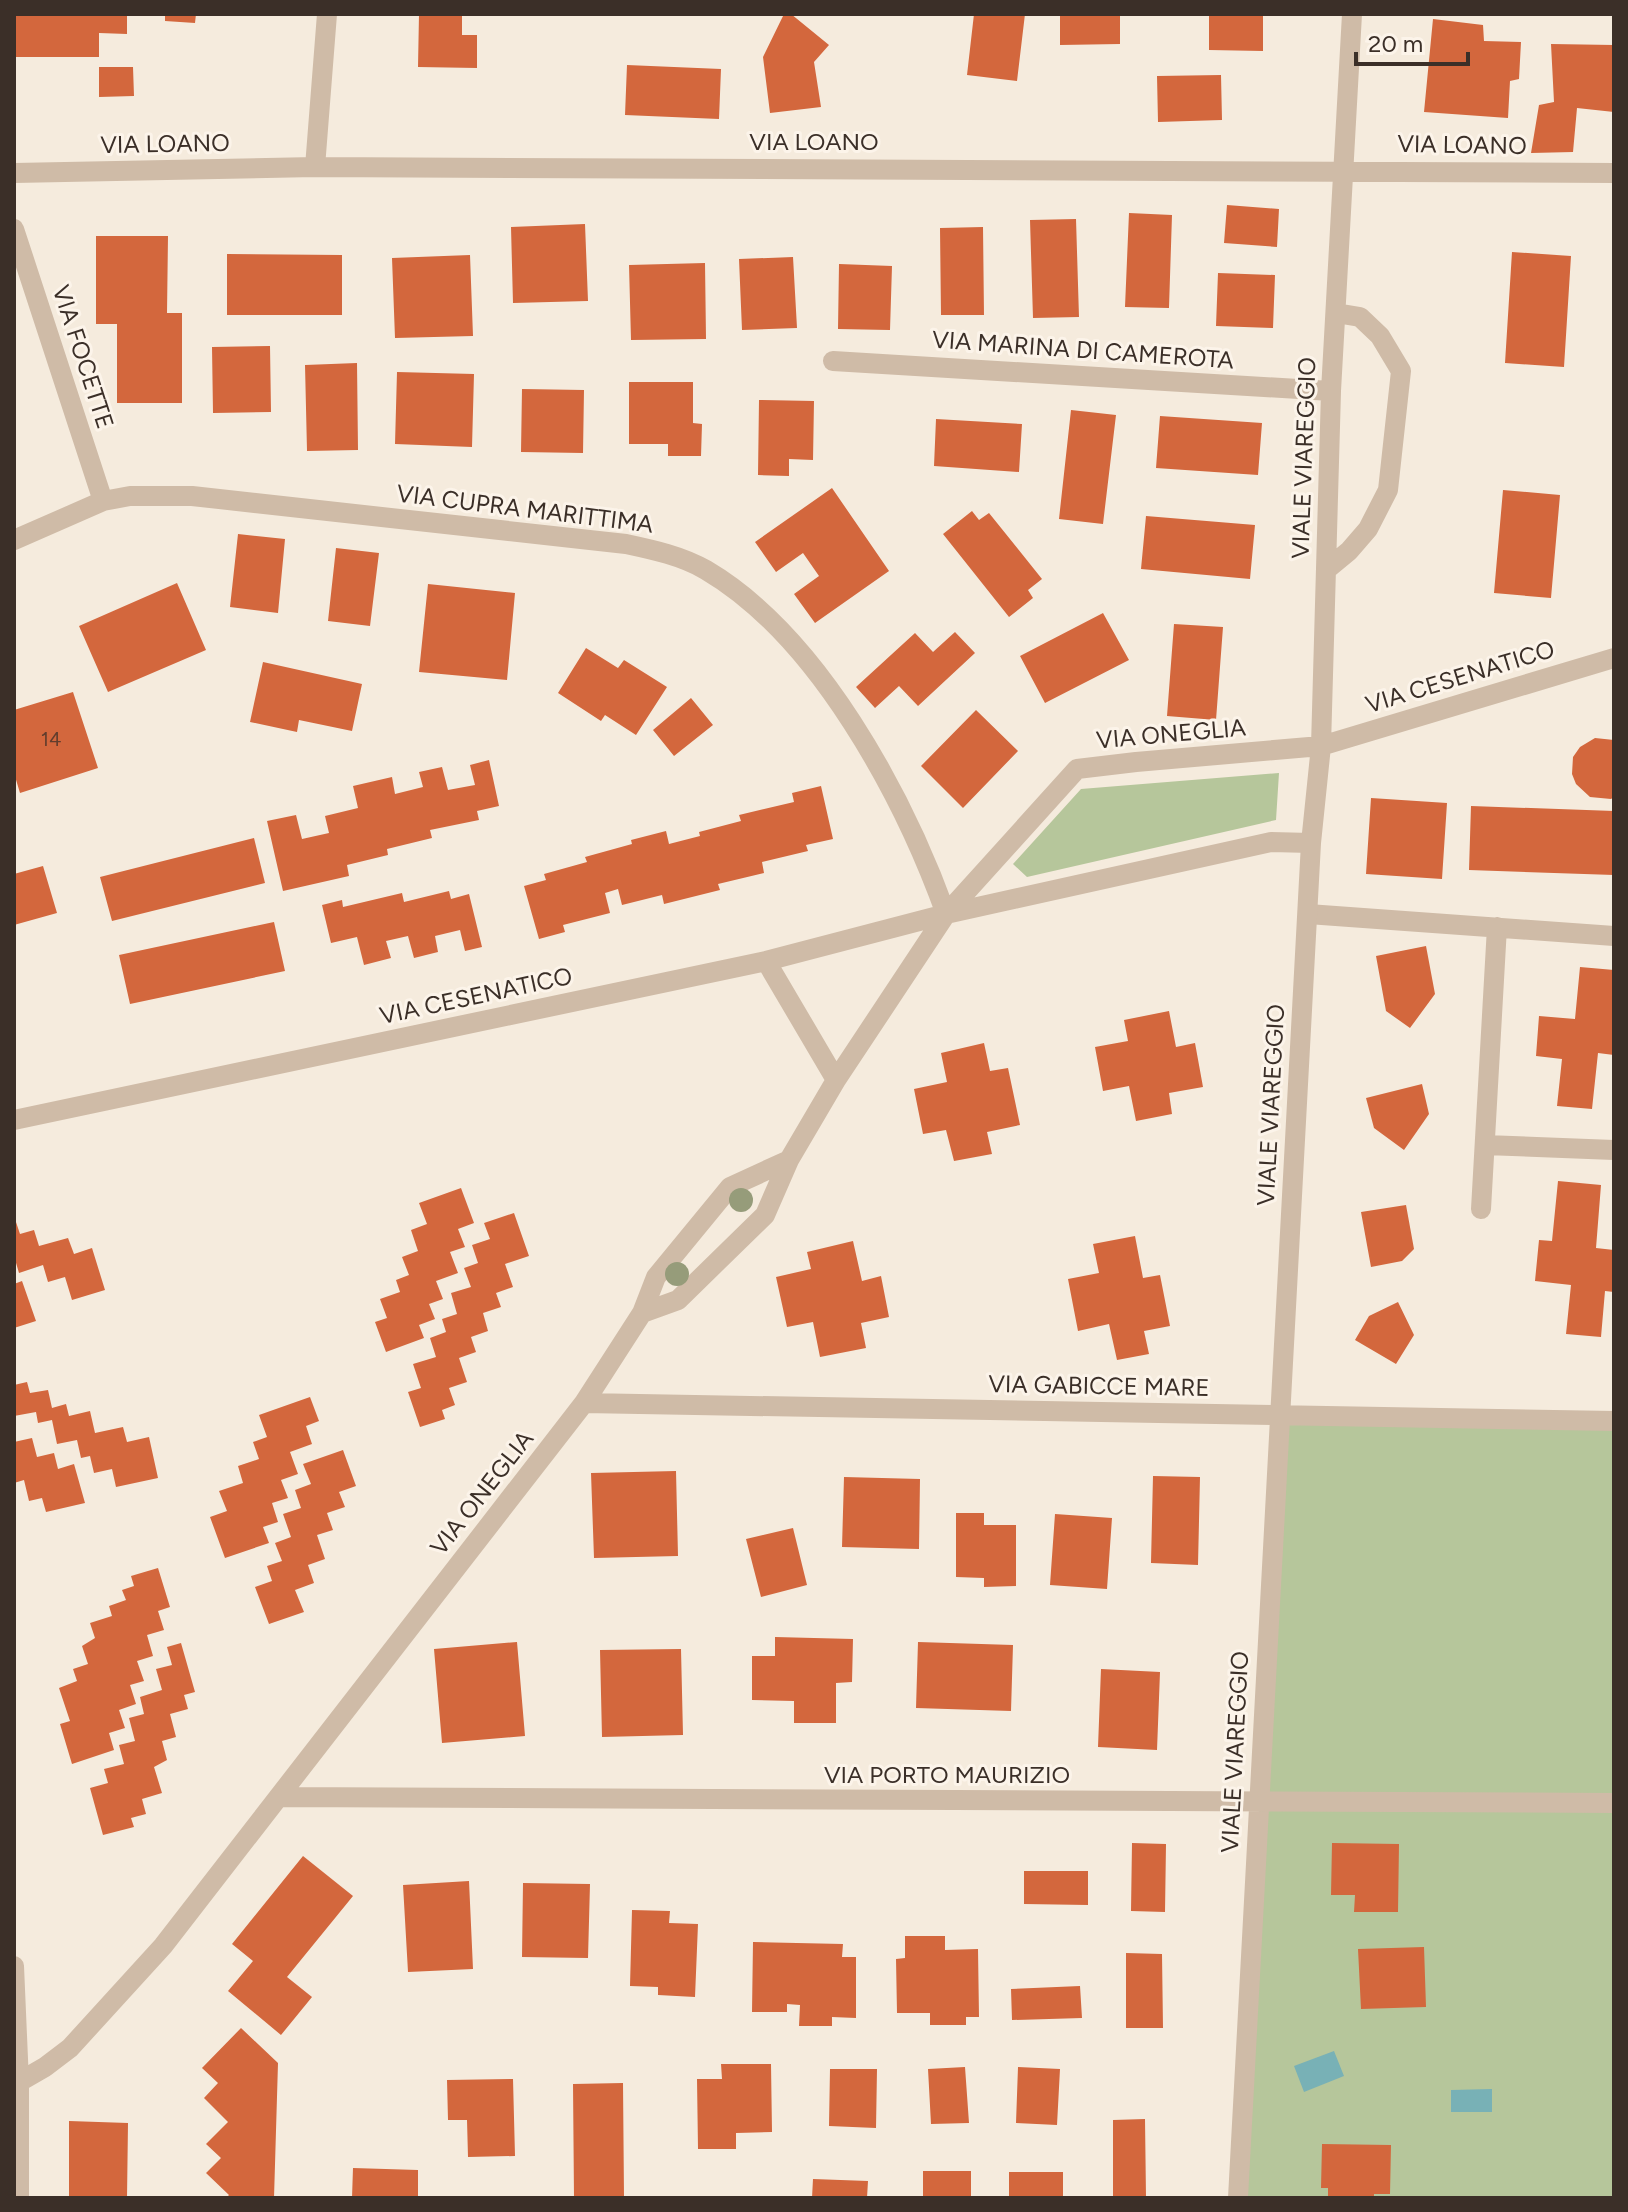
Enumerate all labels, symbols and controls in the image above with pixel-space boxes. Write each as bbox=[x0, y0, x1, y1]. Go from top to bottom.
scale bar bbox=[1356, 16, 1468, 66]
text: 20 m bbox=[1368, 29, 1423, 58]
street label: VIA LOANO bbox=[749, 127, 879, 156]
street label: VIA LOANO bbox=[100, 128, 230, 159]
street label: VIA LOANO bbox=[1397, 129, 1527, 160]
street label: VIA FOCETTE bbox=[47, 281, 120, 432]
street label: VIA MARINA DI CAMEROTA bbox=[931, 324, 1236, 375]
street label: VIALE VIAREGGIO bbox=[1285, 357, 1322, 559]
street label: VIA CUPRA MARITTIMA bbox=[395, 478, 656, 539]
street label: VIA CESENATICO bbox=[1362, 634, 1558, 719]
street label: VIA ONEGLIA bbox=[1095, 712, 1248, 754]
house number: 14 bbox=[41, 727, 61, 751]
street label: VIA CESENATICO bbox=[377, 961, 575, 1030]
street label: VIALE VIAREGGIO bbox=[1251, 1003, 1290, 1207]
street label: VIA GABICCE MARE bbox=[988, 1369, 1210, 1402]
street label: VIA ONEGLIA bbox=[424, 1424, 540, 1561]
street label: VIALE VIAREGGIO bbox=[1215, 1650, 1254, 1854]
street label: VIA PORTO MAURIZIO bbox=[824, 1760, 1070, 1789]

